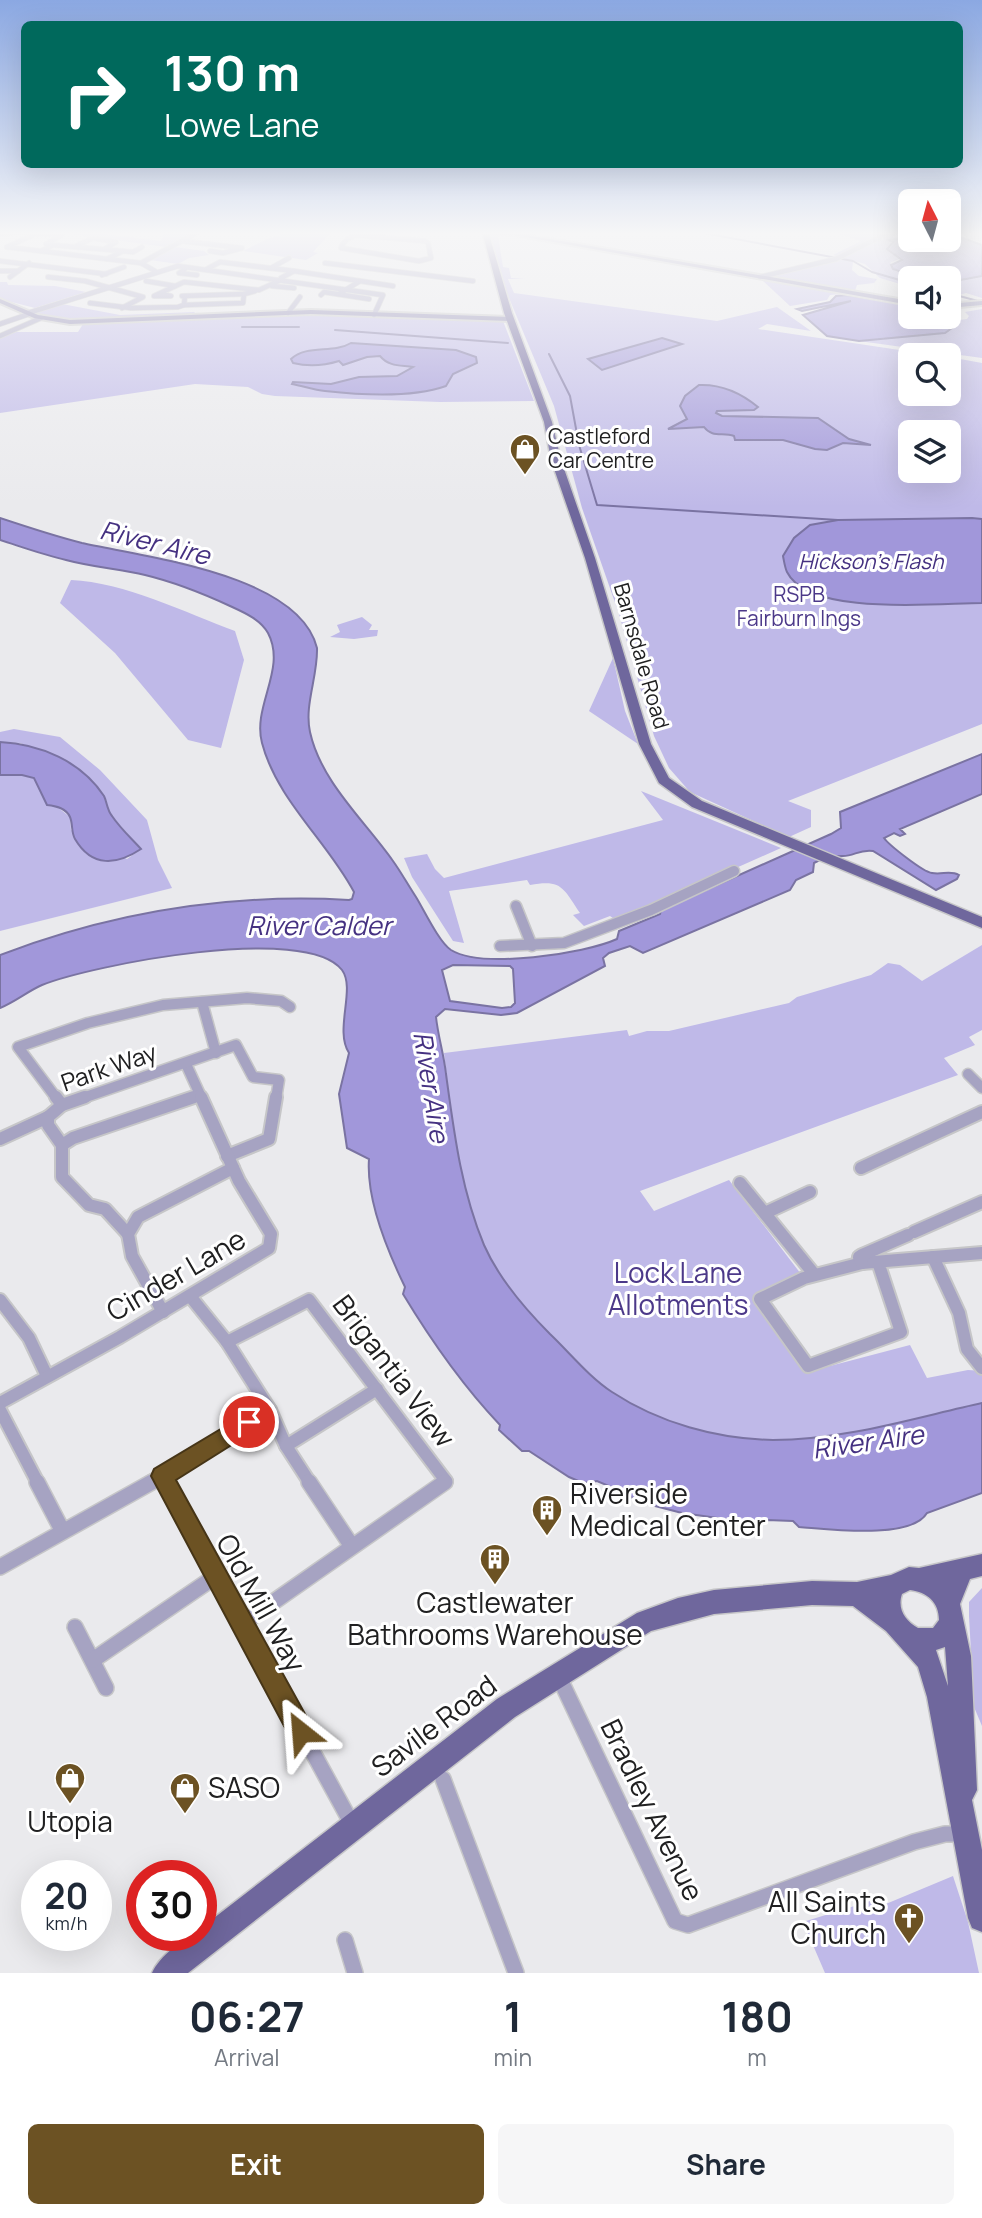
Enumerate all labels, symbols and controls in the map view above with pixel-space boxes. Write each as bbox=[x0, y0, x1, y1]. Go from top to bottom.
text: 130 m bbox=[164, 39, 300, 106]
icon: right bbox=[49, 49, 140, 140]
text: Lowe Lane bbox=[164, 103, 319, 147]
north arrow bbox=[898, 189, 961, 252]
map controls bbox=[898, 189, 961, 483]
button: sound bbox=[898, 266, 961, 329]
button: search bbox=[898, 343, 961, 406]
button: layers bbox=[898, 420, 961, 483]
place label: Castleford Car Centre bbox=[548, 422, 654, 474]
shop icon: Castleford Car Centre bbox=[508, 432, 542, 476]
water label: River Aire bbox=[97, 511, 216, 573]
water label: Hickson's Flash bbox=[798, 547, 945, 575]
street label: Barnsdale Road bbox=[608, 579, 676, 732]
park label: RSPB Fairburn Ings bbox=[737, 580, 861, 632]
water label: River Calder bbox=[247, 907, 395, 943]
water label: River Aire bbox=[405, 1029, 459, 1147]
street label: Park Way bbox=[56, 1035, 161, 1098]
street label: Cinder Lane bbox=[99, 1219, 252, 1329]
park label: Lock Lane Allotments bbox=[608, 1253, 748, 1323]
street label: Brigantia View bbox=[325, 1286, 465, 1454]
pin bbox=[219, 1392, 279, 1452]
icon: arrive bbox=[230, 1403, 268, 1441]
water label: River Aire bbox=[810, 1415, 927, 1467]
place label: Riverside Medical Center bbox=[570, 1474, 766, 1544]
building icon: Riverside Medical Center bbox=[530, 1493, 564, 1537]
street label: Old Mill Way bbox=[208, 1527, 315, 1678]
building icon: Castlewater Bathrooms Warehouse bbox=[478, 1542, 512, 1586]
place label: Castlewater Bathrooms Warehouse bbox=[347, 1583, 643, 1653]
street label: Savile Road bbox=[363, 1666, 504, 1785]
position arrow bbox=[264, 1695, 338, 1769]
street label: Bradley Avenue bbox=[592, 1712, 713, 1907]
shop icon: Utopia bbox=[53, 1761, 87, 1805]
place label: SASO bbox=[208, 1768, 280, 1806]
shop icon: SASO bbox=[168, 1771, 202, 1815]
place label: Utopia bbox=[27, 1802, 113, 1840]
speed limit sign: 30 bbox=[126, 1860, 217, 1951]
text: 20 bbox=[45, 1872, 88, 1920]
place label: All Saints Church bbox=[768, 1882, 886, 1952]
church icon: All Saints Church bbox=[892, 1901, 926, 1945]
text: km/h bbox=[46, 1911, 87, 1935]
text: 06:27 bbox=[189, 1987, 305, 2045]
text: 1 bbox=[504, 1987, 522, 2045]
text: 180 bbox=[721, 1987, 793, 2045]
text: Arrival bbox=[214, 2041, 280, 2073]
text: min bbox=[494, 2041, 532, 2073]
text: m bbox=[747, 2041, 767, 2073]
button: Exit bbox=[28, 2124, 484, 2204]
button: Share bbox=[498, 2124, 954, 2204]

